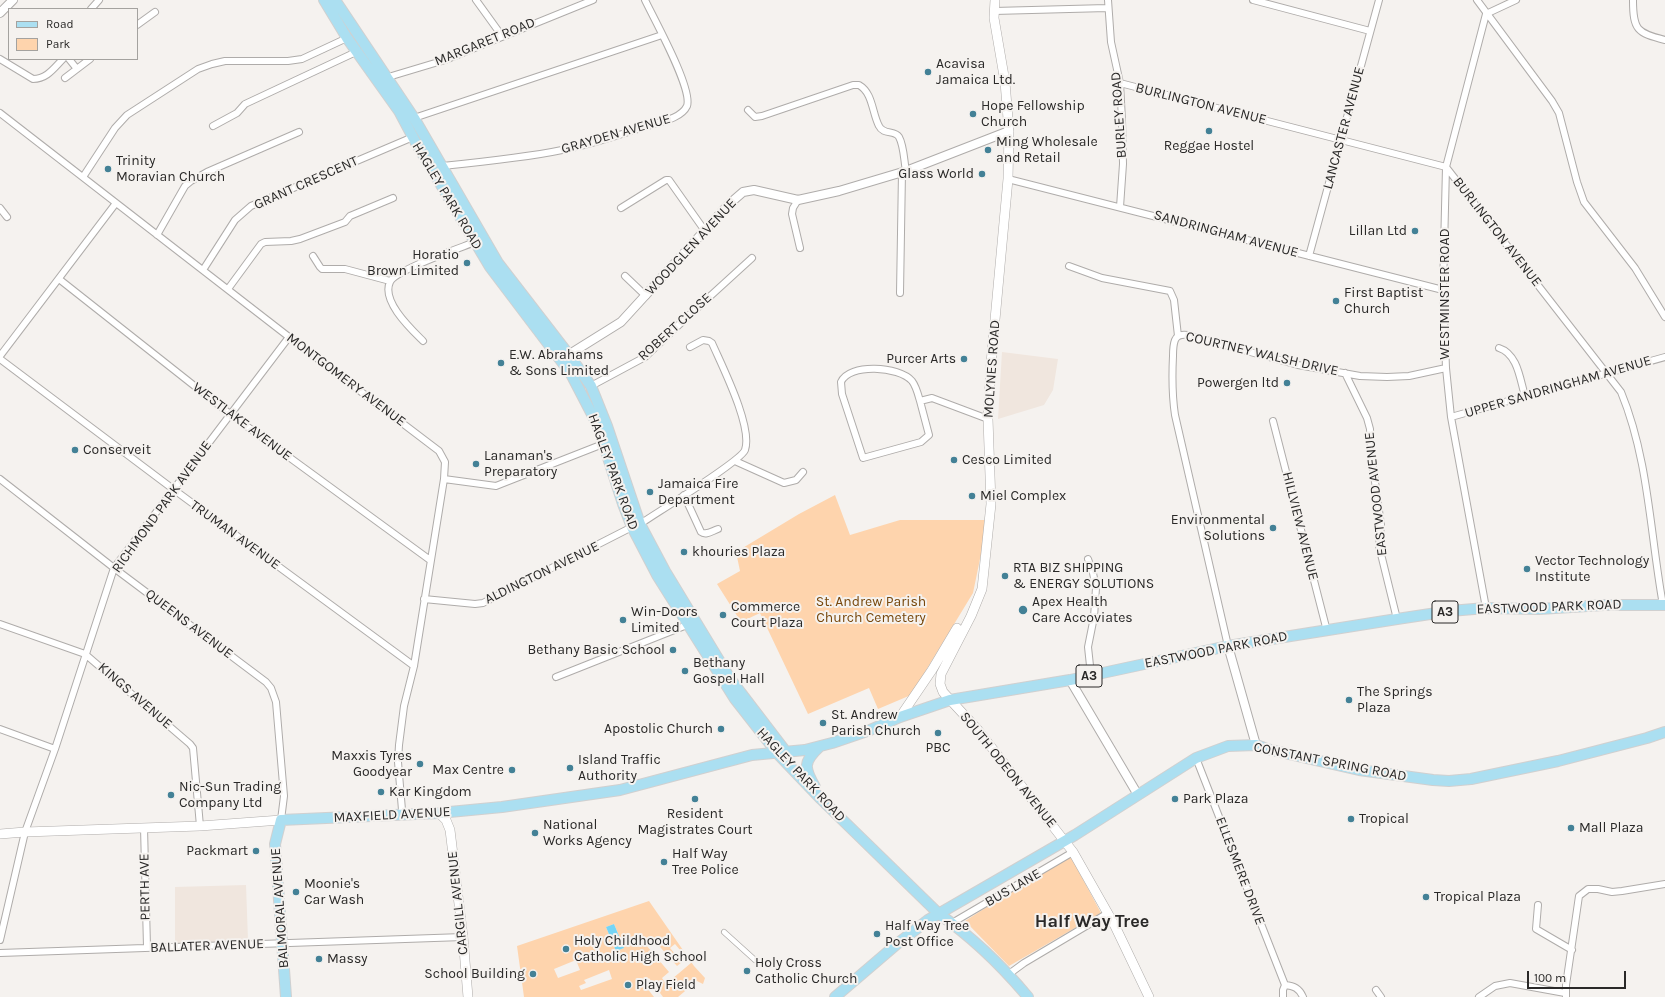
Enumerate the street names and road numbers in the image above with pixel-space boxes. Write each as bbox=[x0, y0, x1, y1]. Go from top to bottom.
street label: MARGARET ROAD bbox=[432, 14, 538, 70]
street label: LANCASTER AVENUE bbox=[1320, 65, 1368, 191]
street label: BURLEY ROAD bbox=[1108, 71, 1130, 159]
street label: BURLINGTON AVENUE bbox=[1134, 80, 1268, 128]
street label: GRAYDEN AVENUE bbox=[559, 110, 673, 158]
street label: HAGLEY PARK ROAD bbox=[408, 139, 486, 253]
street label: GRANT CRESCENT bbox=[251, 153, 361, 213]
street label: BURLINGTON AVENUE bbox=[1449, 174, 1545, 290]
street label: WOODGLEN AVENUE bbox=[642, 195, 740, 299]
street label: SANDRINGHAM AVENUE bbox=[1152, 207, 1300, 261]
street label: WESTMINSTER ROAD bbox=[1437, 228, 1453, 360]
street label: ROBERT CLOSE bbox=[635, 289, 715, 365]
street label: MOLYNES ROAD bbox=[980, 319, 1004, 419]
street label: COURTNEY WALSH DRIVE bbox=[1184, 328, 1340, 380]
street label: MONTGOMERY AVENUE bbox=[283, 330, 409, 430]
street label: UPPER SANDRINGHAM AVENUE bbox=[1463, 352, 1653, 422]
street label: WESTLAKE AVENUE bbox=[189, 379, 295, 465]
street label: HAGLEY PARK ROAD bbox=[584, 412, 642, 532]
street label: EASTWOOD AVENUE bbox=[1361, 431, 1391, 557]
street label: RICHMOND PARK AVENUE bbox=[108, 438, 216, 576]
street label: HILLVIEW AVENUE bbox=[1278, 470, 1322, 582]
street label: TRUMAN AVENUE bbox=[187, 497, 283, 573]
street label: ALDINGTON AVENUE bbox=[482, 538, 602, 608]
street label: QUEENS AVENUE bbox=[142, 586, 236, 662]
street label: EASTWOOD PARK ROAD bbox=[1476, 596, 1622, 618]
road number: A3 bbox=[1432, 601, 1458, 623]
street label: EASTWOOD PARK ROAD bbox=[1143, 628, 1289, 672]
street label: KINGS AVENUE bbox=[94, 659, 176, 733]
road number: A3 bbox=[1076, 665, 1102, 687]
street label: SOUTH ODEON AVENUE bbox=[956, 709, 1060, 831]
street label: HAGLEY PARK ROAD bbox=[753, 725, 849, 825]
street label: CONSTANT SPRING ROAD bbox=[1252, 739, 1408, 785]
street label: MAXFIELD AVENUE bbox=[333, 804, 451, 826]
street label: ELLESMERE DRIVE bbox=[1212, 815, 1268, 927]
street label: BALMORAL AVENUE bbox=[267, 847, 293, 969]
street label: CARGILL AVENUE bbox=[444, 850, 472, 956]
street label: PERTH AVE bbox=[136, 853, 154, 921]
street label: BUS LANE bbox=[982, 865, 1044, 911]
street label: BALLATER AVENUE bbox=[150, 936, 264, 956]

